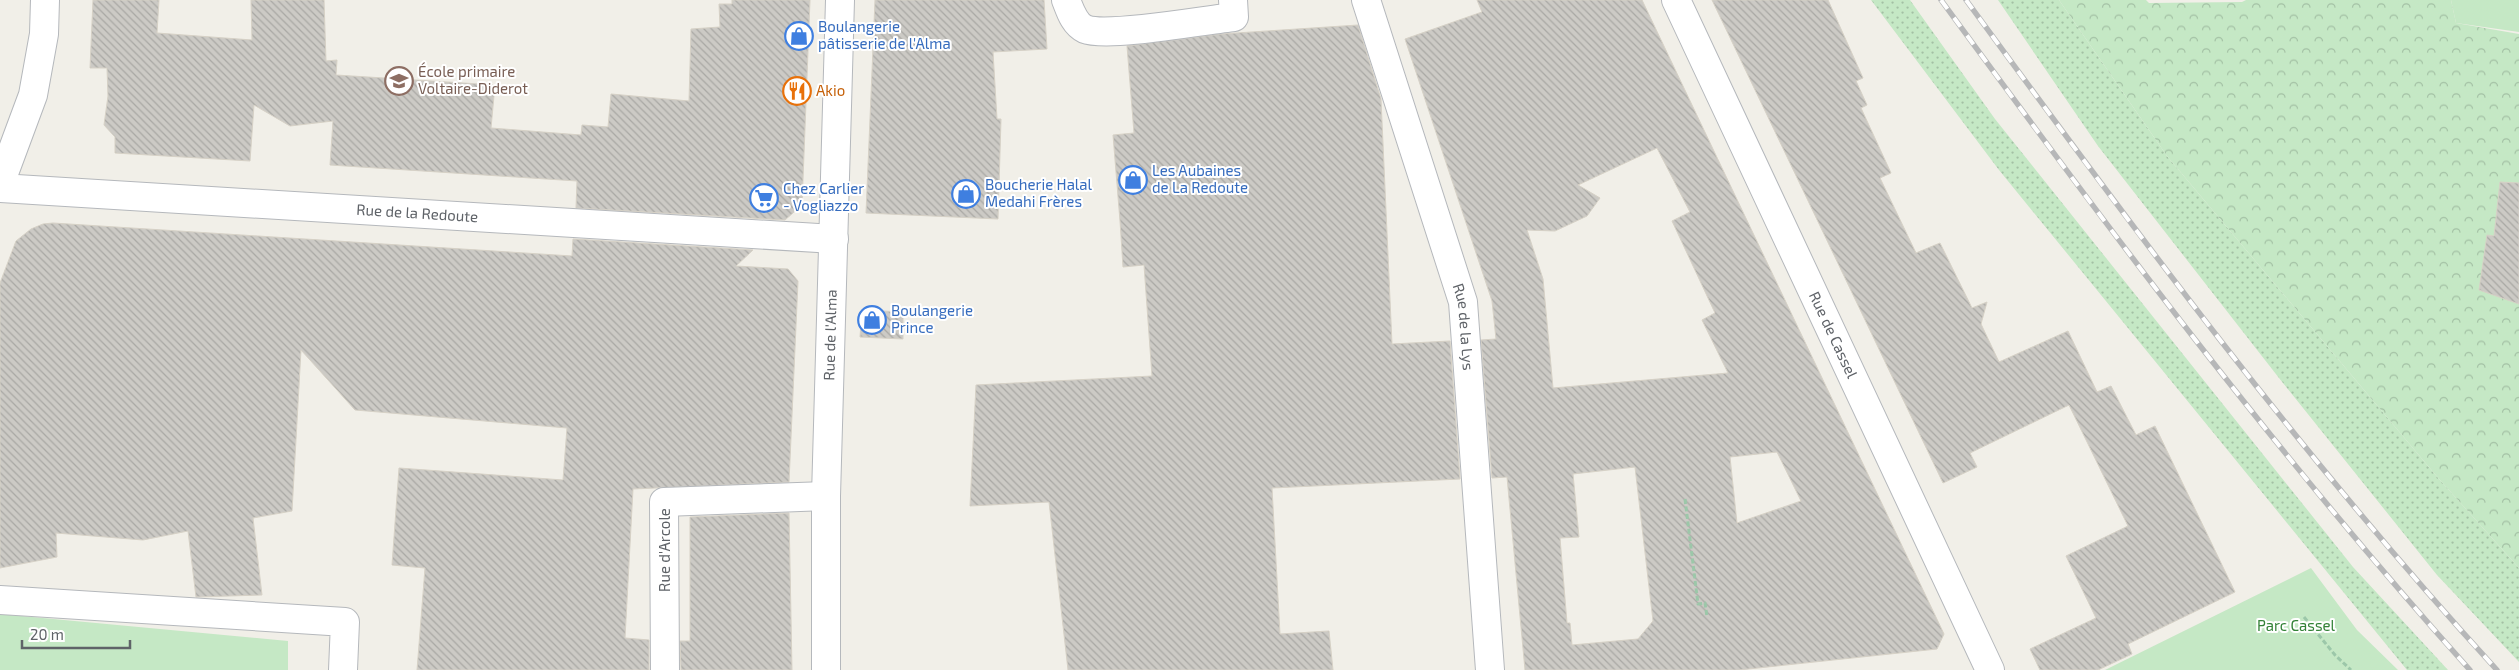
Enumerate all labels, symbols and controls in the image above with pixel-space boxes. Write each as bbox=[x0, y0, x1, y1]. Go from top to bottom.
place label: Boulangerie pâtisserie de l'Alma bbox=[818, 17, 951, 52]
shop icon: Boulangerie pâtisserie de l'Alma bbox=[784, 21, 814, 51]
place label: École primaire Voltaire-Diderot bbox=[418, 62, 528, 97]
school or university icon: École primaire Voltaire-Diderot bbox=[384, 66, 414, 96]
restaurant icon: Akio bbox=[782, 76, 812, 106]
place label: Akio bbox=[816, 81, 845, 99]
place label: Les Aubaines de La Redoute bbox=[1152, 161, 1248, 196]
shop icon: Les Aubaines de La Redoute bbox=[1118, 165, 1148, 195]
place label: Boucherie Halal Medahi Frères bbox=[985, 175, 1093, 210]
place label: Chez Carlier - Vogliazzo bbox=[783, 179, 864, 214]
shop icon: Boucherie Halal Medahi Frères bbox=[951, 179, 981, 209]
supermarket icon: Chez Carlier - Vogliazzo bbox=[749, 183, 779, 213]
street label: Rue de la Redoute bbox=[356, 200, 479, 225]
street label: Rue de la Lys bbox=[1450, 281, 1478, 371]
street label: Rue de Cassel bbox=[1806, 288, 1862, 381]
street label: Rue de l'Alma bbox=[819, 289, 840, 381]
place label: Boulangerie Prince bbox=[891, 301, 973, 336]
shop icon: Boulangerie Prince bbox=[857, 305, 887, 335]
street label: Rue d'Arcole bbox=[655, 508, 673, 592]
park label: Parc Cassel bbox=[2257, 616, 2336, 634]
scale bar bbox=[22, 618, 130, 650]
text: 20 m bbox=[30, 625, 64, 643]

